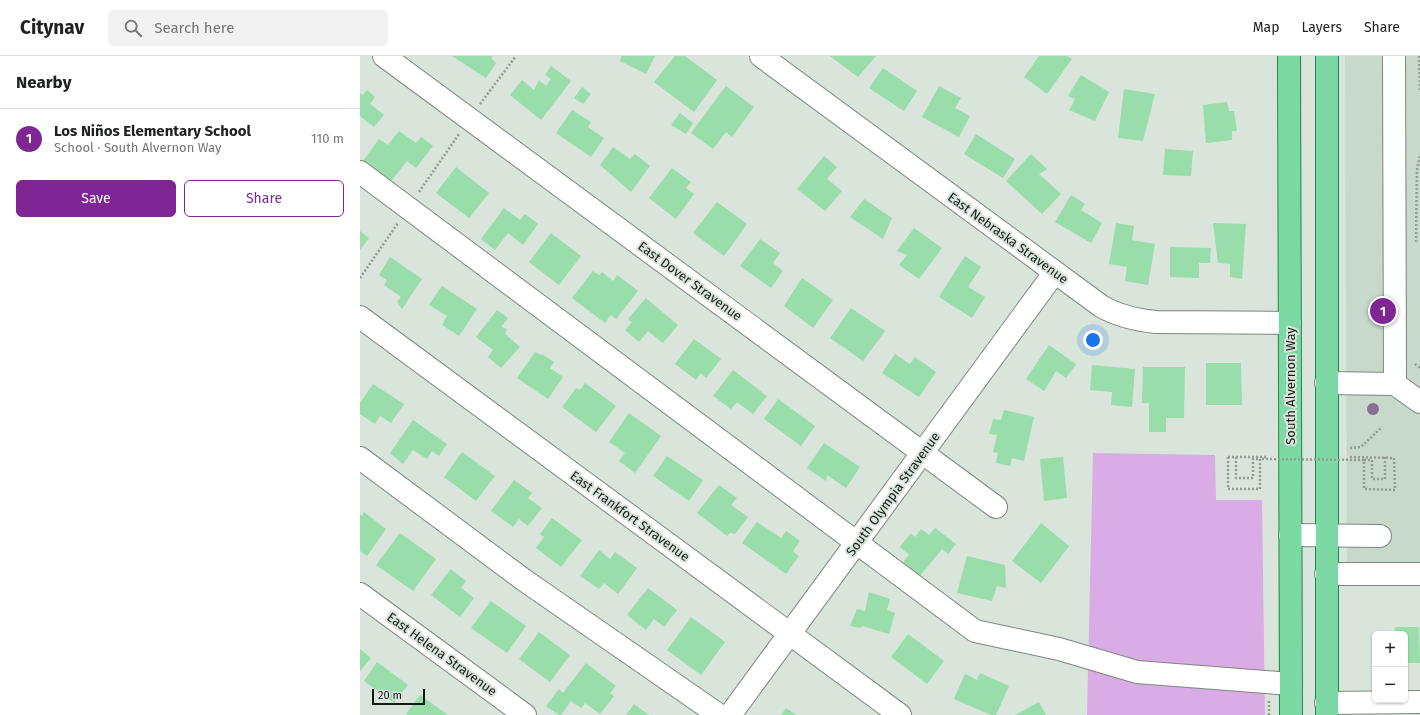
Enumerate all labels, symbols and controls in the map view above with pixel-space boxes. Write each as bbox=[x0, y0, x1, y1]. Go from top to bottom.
search box bbox=[108, 10, 388, 46]
text: Citynav bbox=[20, 16, 84, 39]
icon: search bbox=[122, 17, 144, 39]
text: Search here bbox=[154, 19, 234, 37]
text: Map bbox=[1253, 19, 1279, 36]
text: Layers bbox=[1301, 19, 1342, 36]
text: Share bbox=[1364, 19, 1400, 36]
text: Nearby bbox=[16, 72, 71, 93]
text: Los Niños Elementary School bbox=[54, 122, 251, 140]
text: 1 bbox=[26, 131, 32, 146]
text: 110 m bbox=[311, 131, 344, 146]
text: School · South Alvernon Way bbox=[54, 140, 221, 155]
button: Save bbox=[16, 180, 176, 217]
button: Share bbox=[184, 180, 344, 217]
street label: East Nebraska Stravenue bbox=[945, 189, 1071, 287]
street label: East Dover Stravenue bbox=[635, 238, 745, 324]
pin: 1 bbox=[1370, 296, 1396, 326]
street label: South Alvernon Way bbox=[1283, 327, 1298, 445]
your location bbox=[1083, 330, 1103, 350]
street label: South Olympia Stravenue bbox=[843, 429, 943, 559]
street label: East Frankfort Stravenue bbox=[567, 468, 693, 564]
street label: East Helena Stravenue bbox=[384, 609, 500, 699]
map controls bbox=[1372, 631, 1408, 703]
button: + bbox=[1372, 631, 1408, 667]
button: − bbox=[1372, 667, 1408, 703]
scale bar bbox=[372, 687, 425, 706]
text: 20 m bbox=[378, 689, 402, 702]

